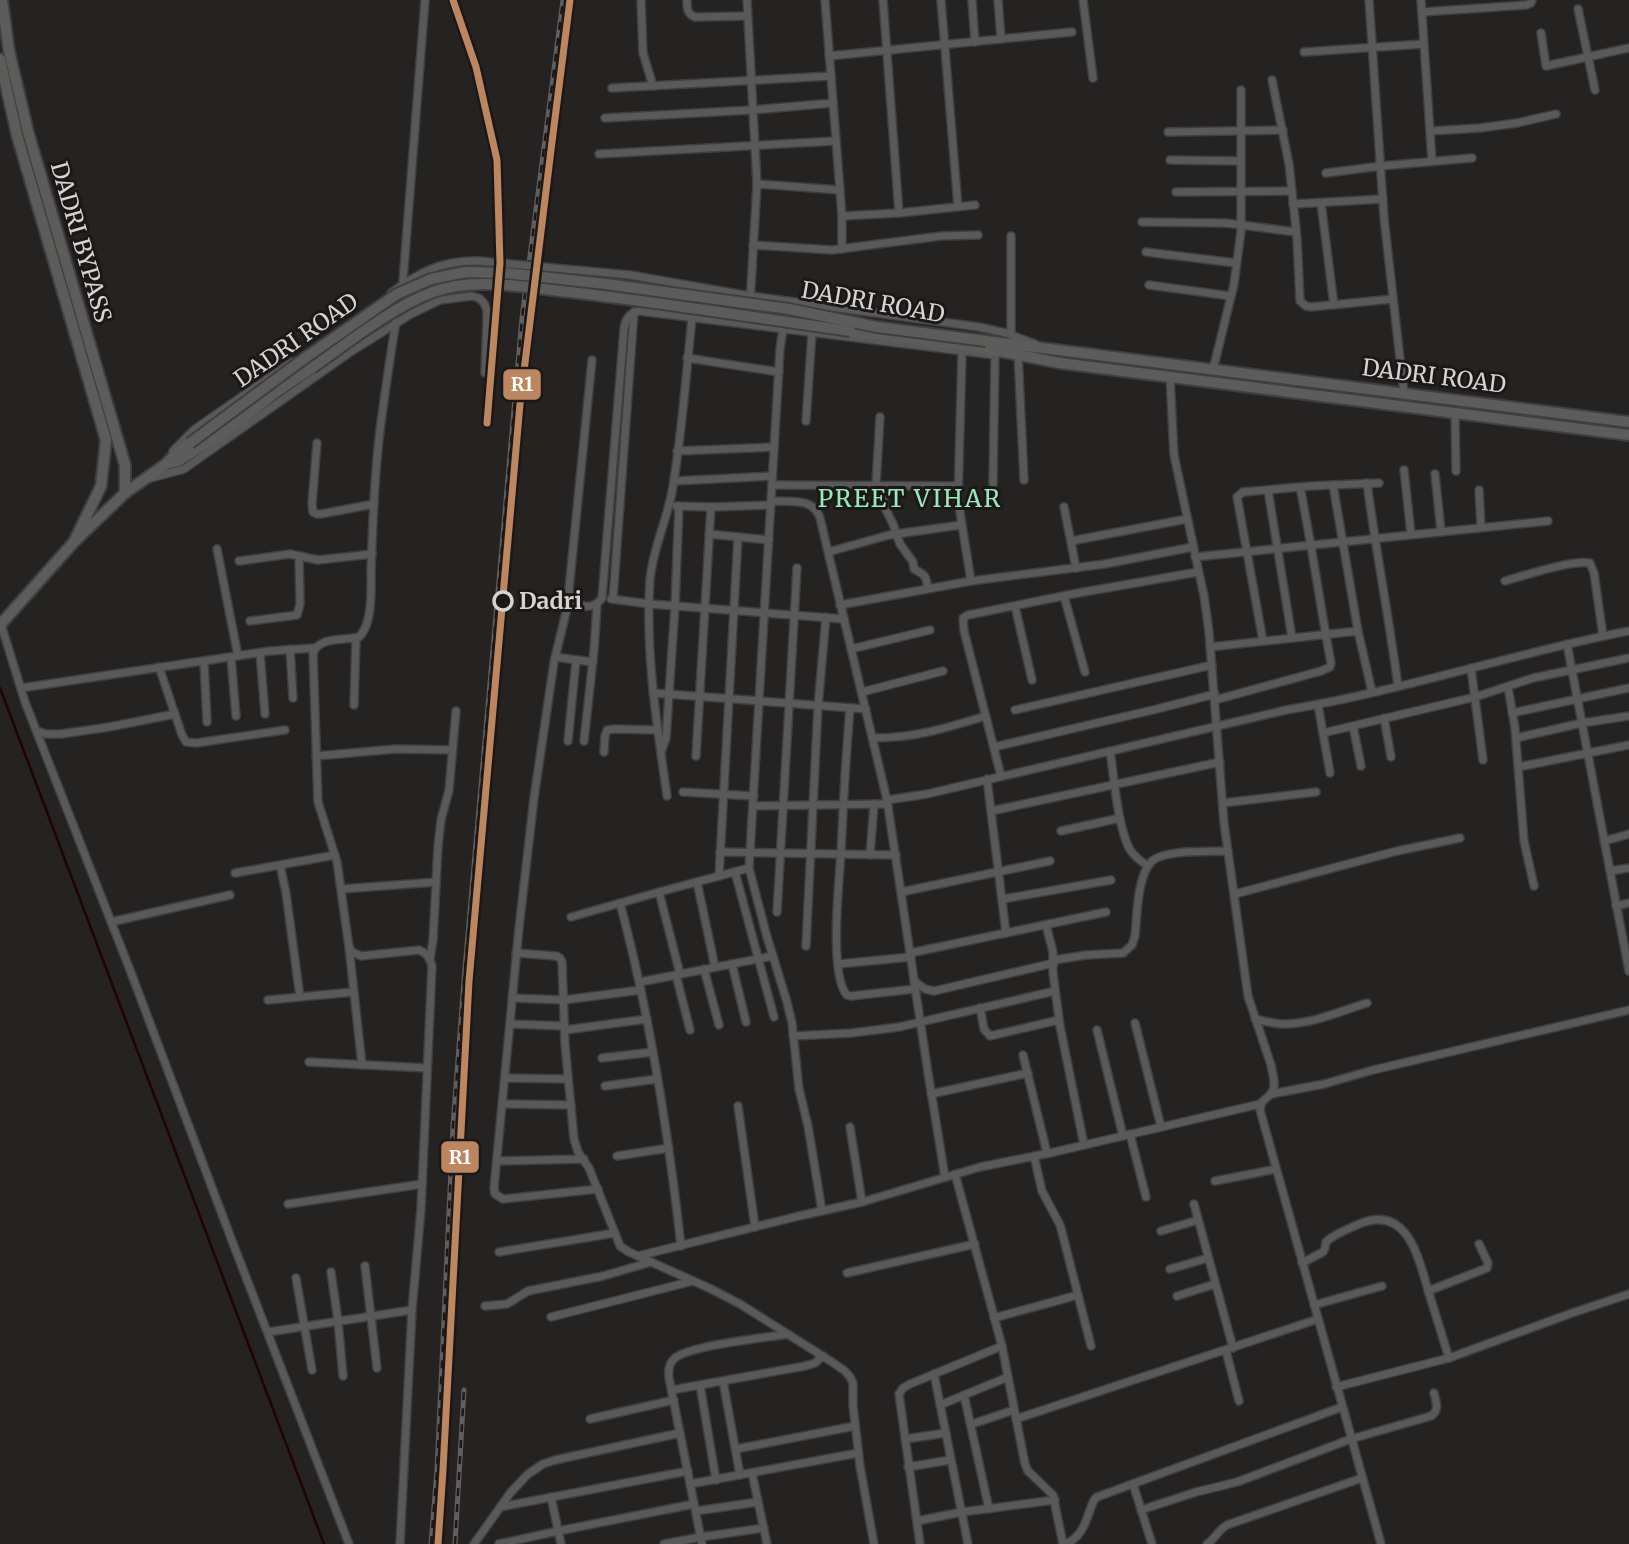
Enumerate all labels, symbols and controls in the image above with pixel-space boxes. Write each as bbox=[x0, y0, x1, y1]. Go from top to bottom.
street label: DADRI BYPASS bbox=[45, 158, 118, 326]
street label: DADRI ROAD bbox=[799, 275, 947, 328]
street label: DADRI ROAD bbox=[228, 286, 363, 393]
street label: DADRI ROAD bbox=[1360, 352, 1508, 399]
line badge: R1 bbox=[502, 368, 542, 401]
text: R1 bbox=[511, 372, 533, 396]
district label: PREET VIHAR bbox=[818, 483, 1002, 514]
place label: Dadri bbox=[519, 586, 582, 615]
marker: Dadri bbox=[493, 591, 513, 611]
line badge: R1 bbox=[440, 1140, 480, 1174]
text: R1 bbox=[449, 1145, 471, 1169]

